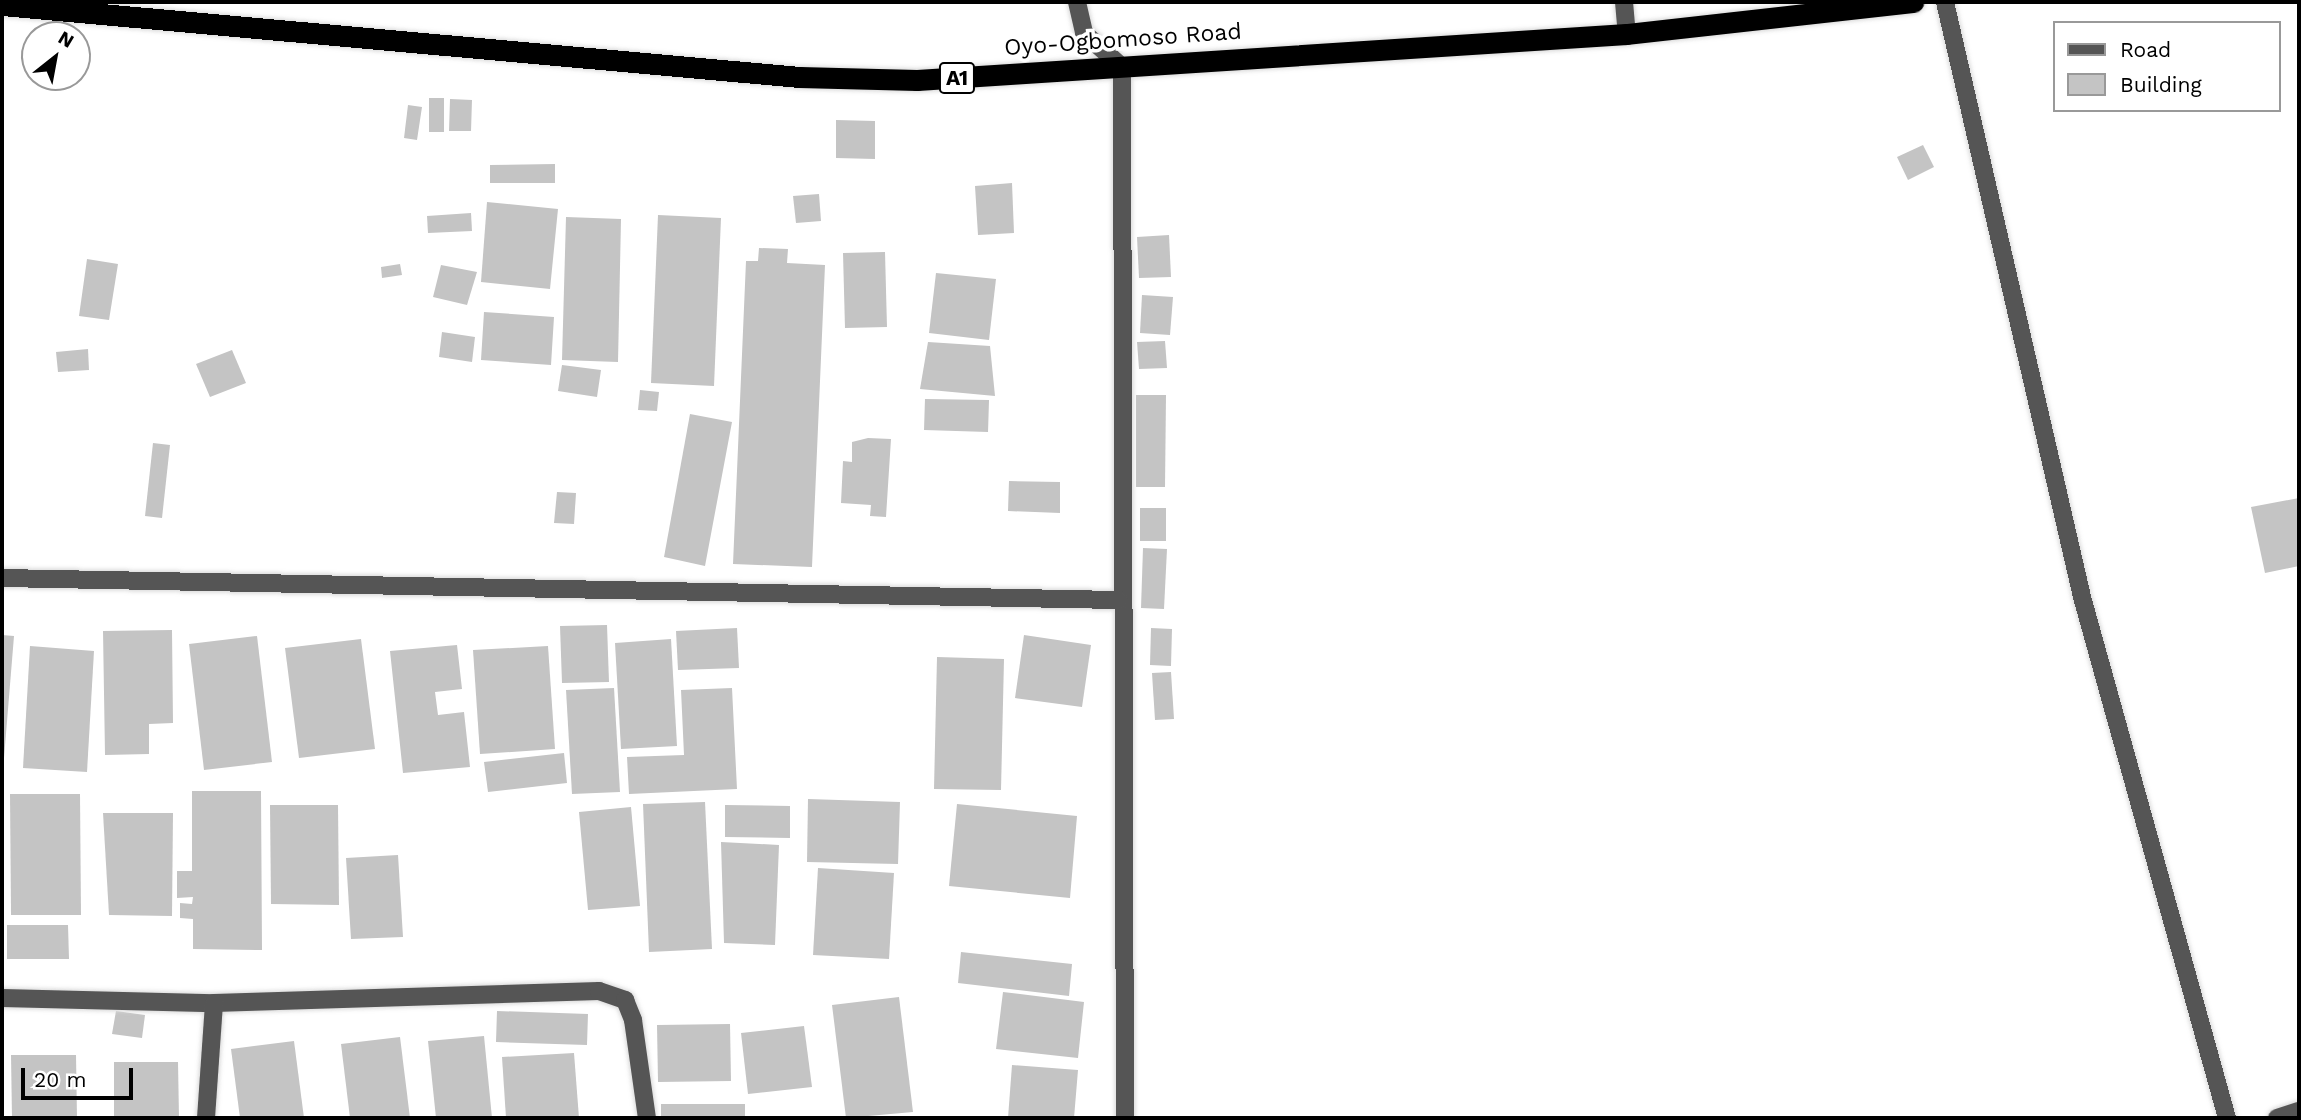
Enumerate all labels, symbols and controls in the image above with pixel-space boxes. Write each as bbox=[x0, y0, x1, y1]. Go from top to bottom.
street label: Oyo-Ogbomoso Road bbox=[1003, 18, 1243, 62]
north arrow bbox=[21, 21, 91, 91]
legend bbox=[2052, 21, 2280, 112]
text: N bbox=[54, 26, 78, 53]
text: Road bbox=[2120, 37, 2171, 62]
road number: A1 bbox=[938, 60, 976, 96]
text: Building bbox=[2120, 72, 2202, 97]
scale bar bbox=[24, 1054, 136, 1098]
text: 20 m bbox=[34, 1067, 86, 1092]

